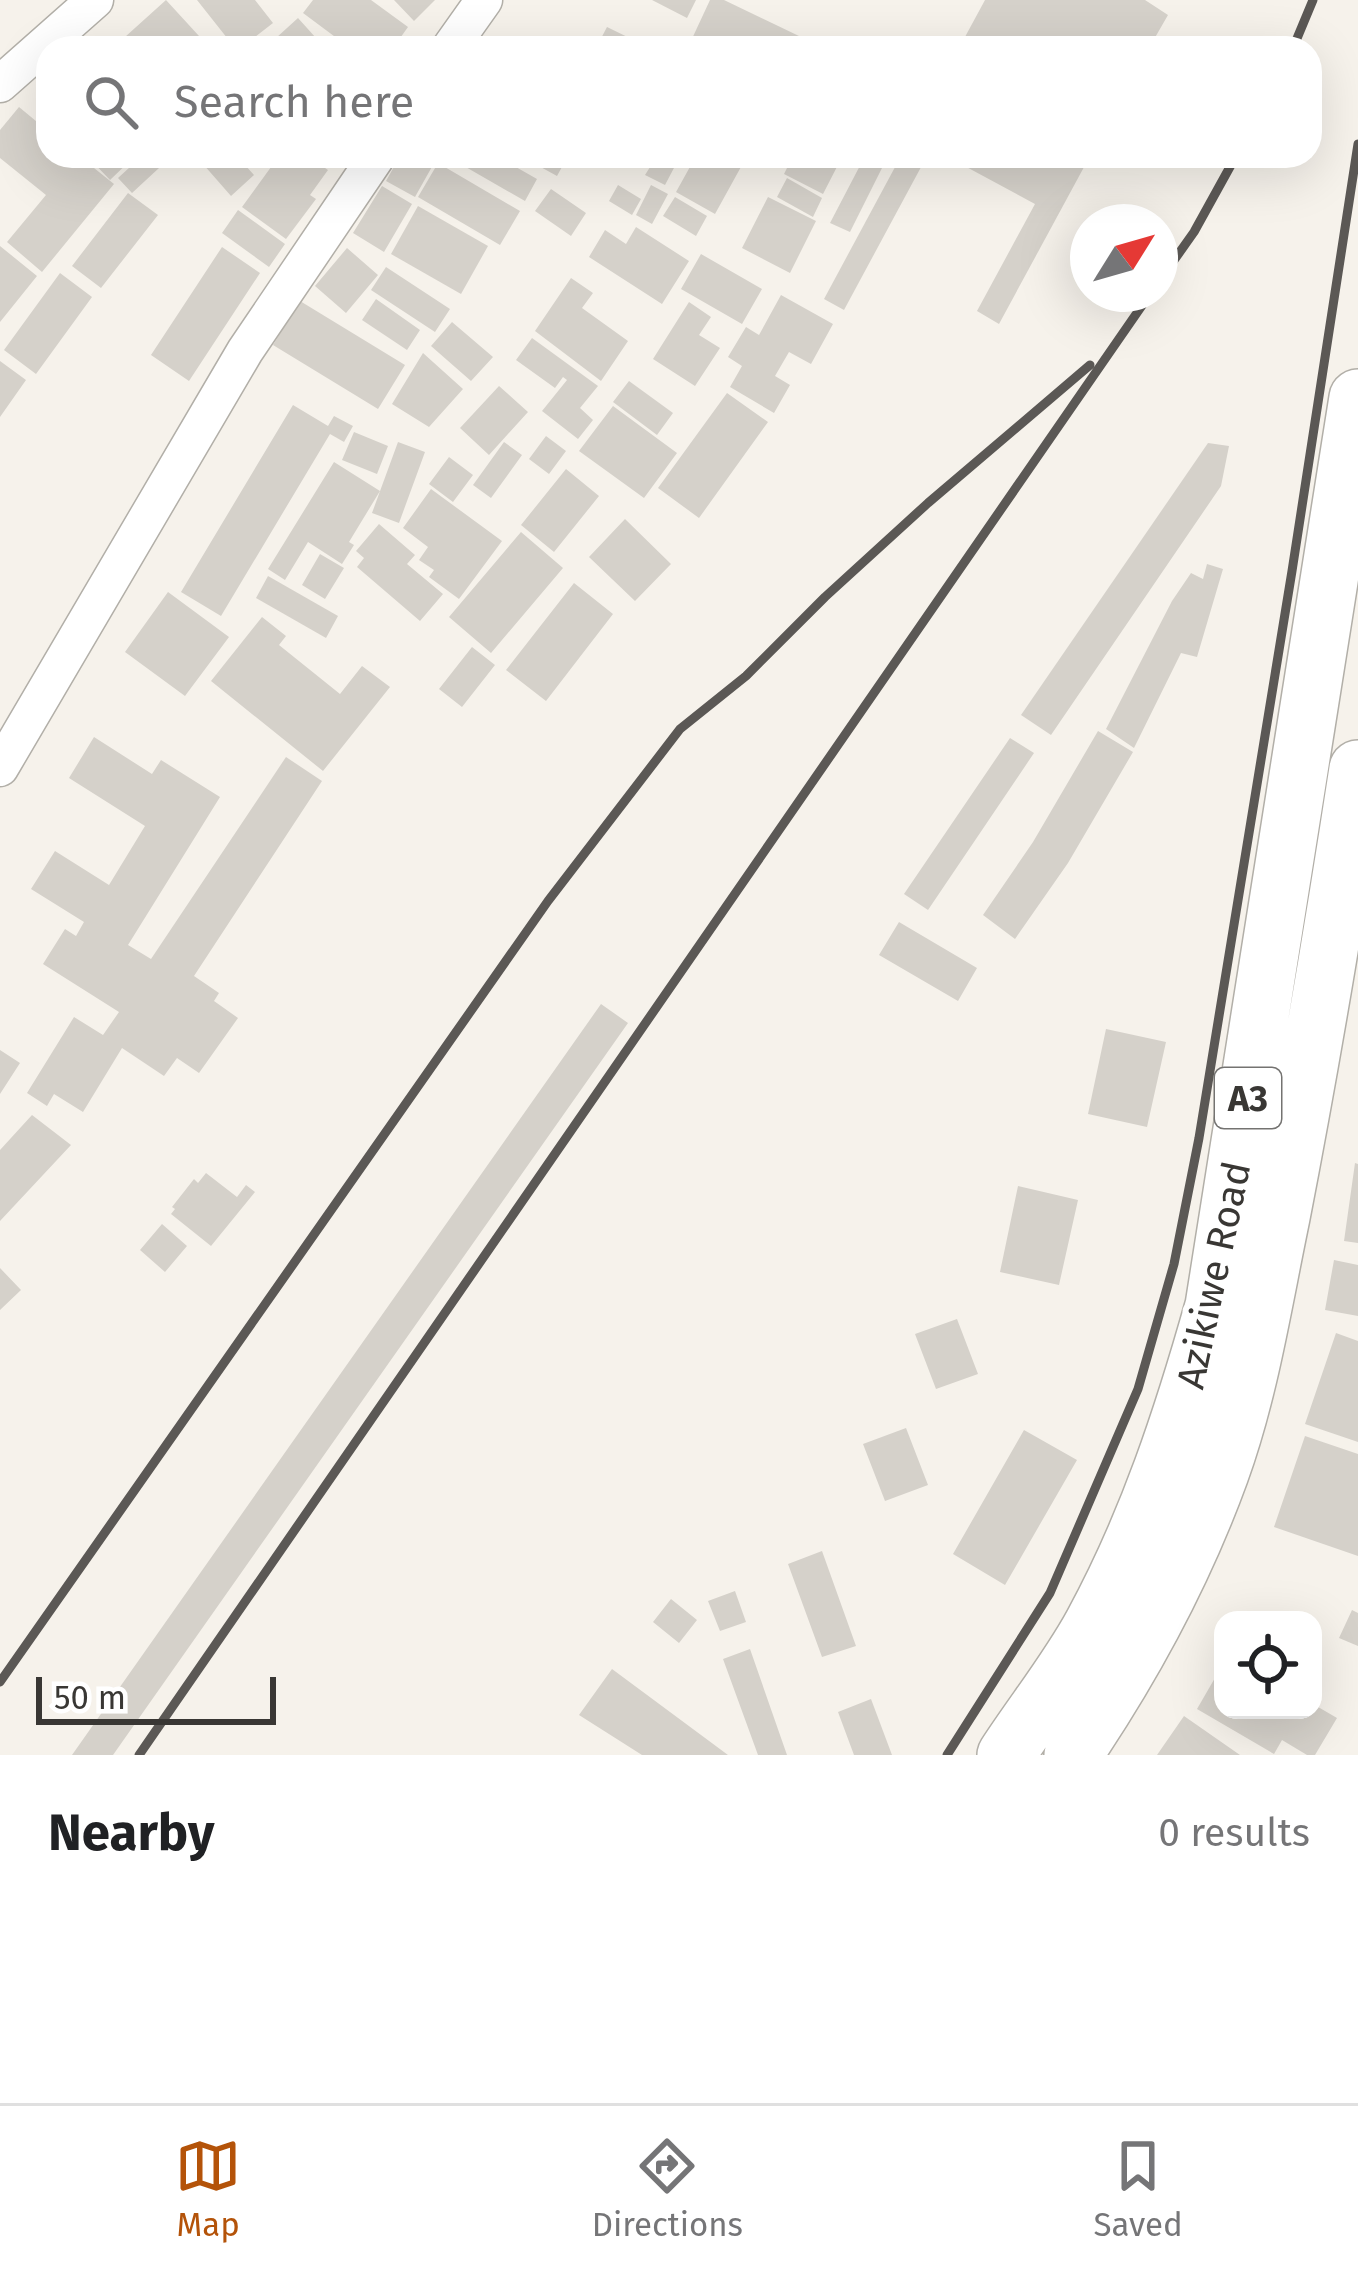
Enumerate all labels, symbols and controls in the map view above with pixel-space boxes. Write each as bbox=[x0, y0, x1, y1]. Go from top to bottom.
search box bbox=[36, 36, 1322, 168]
icon: search bbox=[78, 69, 144, 135]
text: Search here bbox=[174, 75, 414, 129]
north arrow bbox=[1070, 204, 1178, 312]
road number: A3 bbox=[1215, 1068, 1281, 1128]
street label: Azikiwe Road bbox=[1167, 1158, 1260, 1393]
map controls bbox=[1214, 1611, 1322, 1719]
button: locate bbox=[1214, 1611, 1322, 1719]
scale bar bbox=[36, 1671, 276, 1724]
text: 50 m bbox=[54, 1678, 126, 1718]
text: Nearby bbox=[48, 1802, 214, 1864]
text: 0 results bbox=[1158, 1810, 1310, 1856]
tab: Map bbox=[175, 2133, 241, 2245]
tab: Directions bbox=[592, 2133, 743, 2245]
tab: Saved bbox=[1093, 2133, 1183, 2245]

